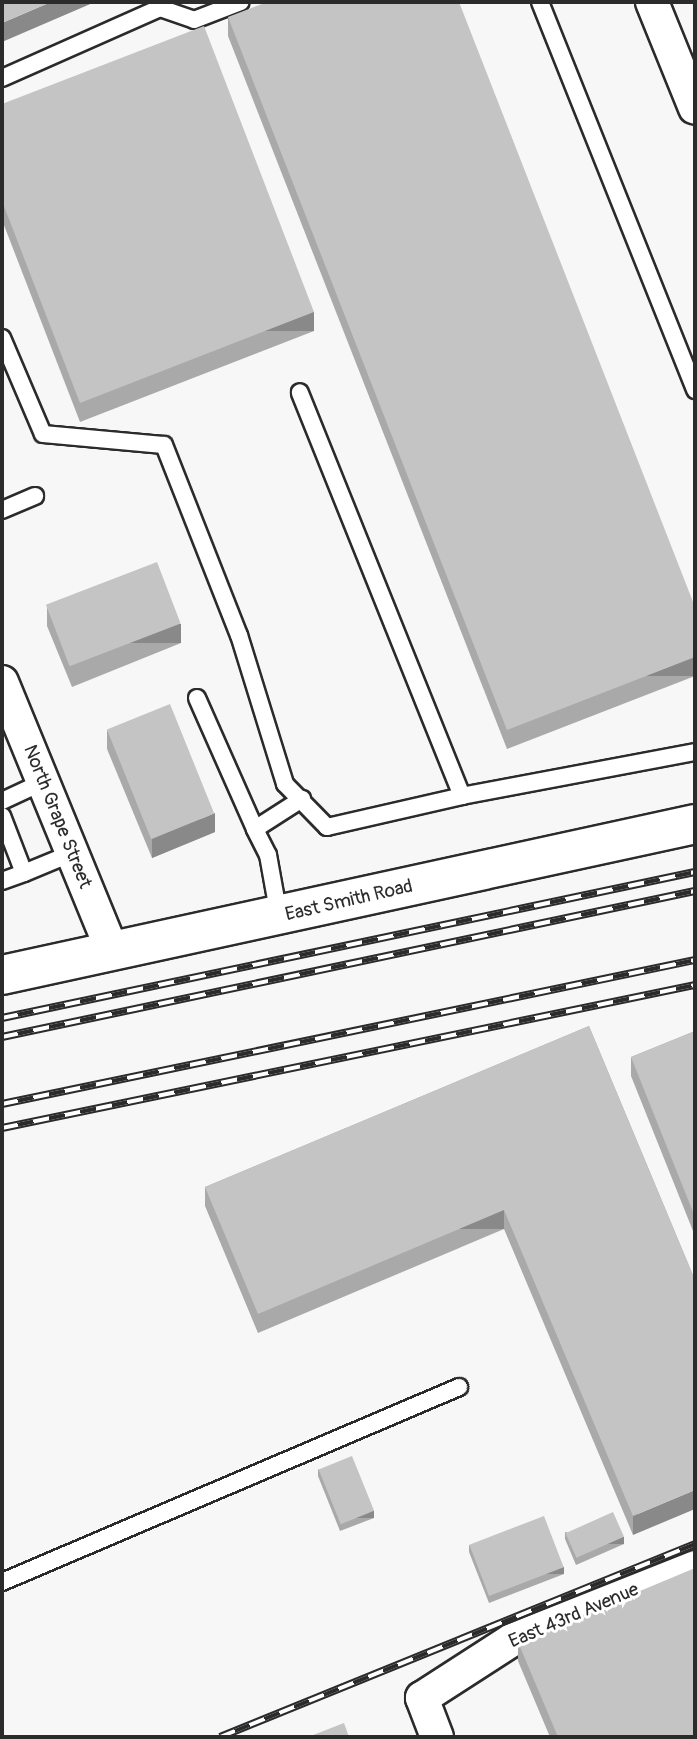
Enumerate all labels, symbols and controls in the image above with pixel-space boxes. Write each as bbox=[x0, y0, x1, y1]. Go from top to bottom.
street label: North Grape Street bbox=[18, 742, 96, 892]
street label: East Smith Road bbox=[283, 875, 415, 927]
street label: East 43rd Avenue bbox=[506, 1578, 642, 1654]

